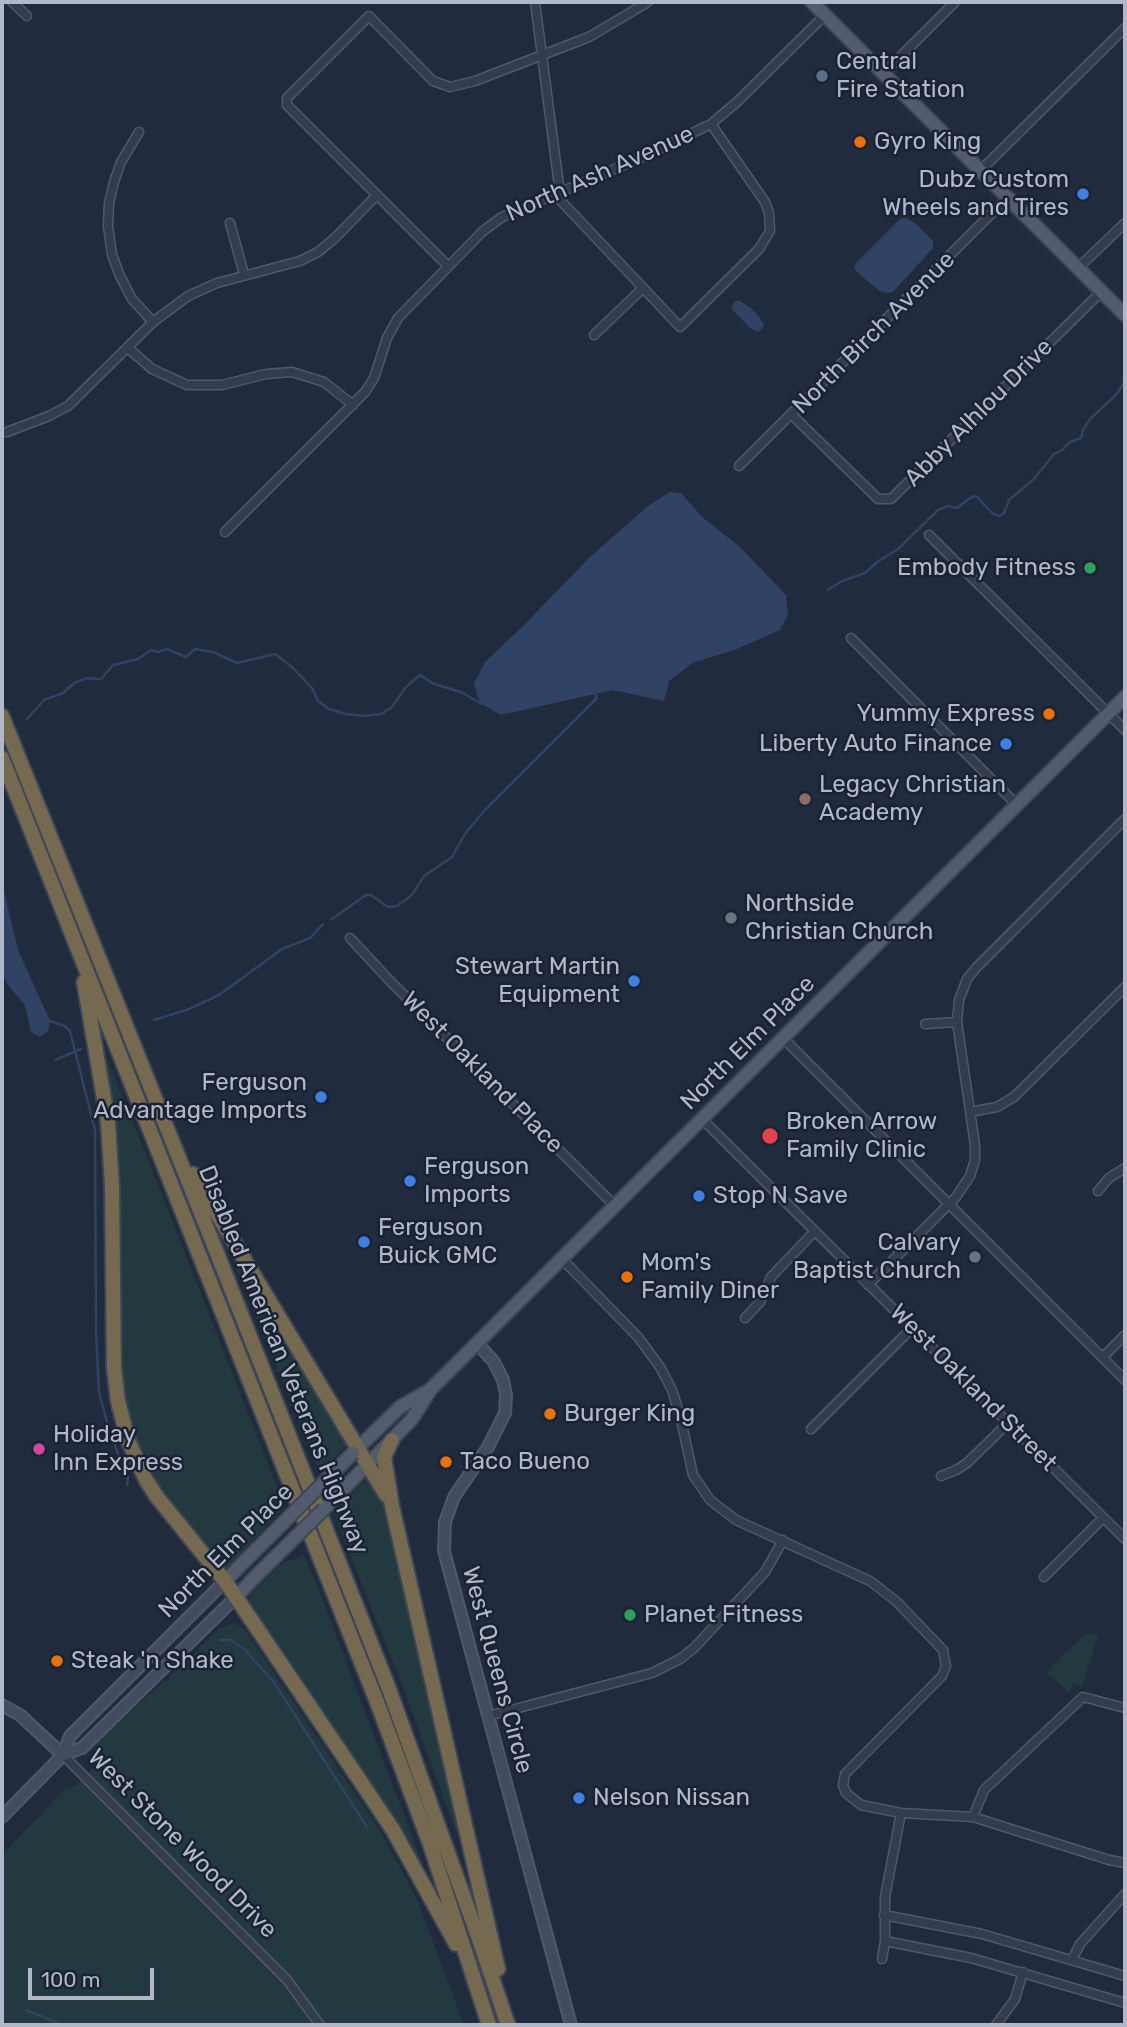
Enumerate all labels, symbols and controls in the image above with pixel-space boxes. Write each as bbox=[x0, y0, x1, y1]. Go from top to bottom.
place label: Central Fire Station bbox=[836, 48, 965, 104]
marker: Central Fire Station bbox=[814, 68, 830, 84]
street label: North Ash Avenue bbox=[502, 120, 698, 228]
place label: Gyro King bbox=[874, 128, 981, 156]
marker: Gyro King bbox=[852, 134, 868, 150]
place label: Dubz Custom Wheels and Tires bbox=[882, 166, 1069, 222]
marker: Dubz Custom Wheels and Tires bbox=[1075, 186, 1091, 202]
street label: North Birch Avenue bbox=[787, 246, 961, 420]
street label: Abby Alhlou Drive bbox=[899, 333, 1059, 493]
place label: Embody Fitness bbox=[897, 554, 1076, 582]
marker: Embody Fitness bbox=[1082, 560, 1098, 576]
place label: Yummy Express bbox=[857, 700, 1035, 728]
marker: Yummy Express bbox=[1041, 706, 1057, 722]
place label: Liberty Auto Finance bbox=[759, 730, 992, 758]
marker: Liberty Auto Finance bbox=[998, 736, 1014, 752]
place label: Legacy Christian Academy bbox=[819, 771, 1006, 827]
marker: Legacy Christian Academy bbox=[797, 791, 813, 807]
place label: Northside Christian Church bbox=[745, 890, 933, 946]
marker: Northside Christian Church bbox=[723, 910, 739, 926]
place label: Stewart Martin Equipment bbox=[455, 953, 620, 1009]
street label: North Elm Place bbox=[675, 970, 821, 1116]
marker: Stewart Martin Equipment bbox=[626, 973, 642, 989]
street label: West Oakland Place bbox=[395, 986, 569, 1160]
place label: Ferguson Advantage Imports bbox=[93, 1069, 307, 1125]
marker: Ferguson Advantage Imports bbox=[313, 1089, 329, 1105]
place label: Broken Arrow Family Clinic bbox=[786, 1108, 937, 1164]
marker: Broken Arrow Family Clinic bbox=[760, 1126, 780, 1146]
place label: Ferguson Imports bbox=[424, 1153, 529, 1209]
street label: Disabled American Veterans Highway bbox=[192, 1161, 374, 1559]
marker: Ferguson Imports bbox=[402, 1173, 418, 1189]
place label: Stop N Save bbox=[713, 1182, 848, 1210]
marker: Stop N Save bbox=[691, 1188, 707, 1204]
place label: Ferguson Buick GMC bbox=[378, 1214, 497, 1270]
place label: Calvary Baptist Church bbox=[793, 1229, 961, 1285]
marker: Ferguson Buick GMC bbox=[356, 1234, 372, 1250]
place label: Mom's Family Diner bbox=[641, 1249, 779, 1305]
marker: Calvary Baptist Church bbox=[967, 1249, 983, 1265]
marker: Mom's Family Diner bbox=[619, 1269, 635, 1285]
street label: West Oakland Street bbox=[883, 1298, 1063, 1478]
place label: Burger King bbox=[564, 1400, 695, 1428]
marker: Burger King bbox=[542, 1406, 558, 1422]
place label: Holiday Inn Express bbox=[53, 1421, 183, 1477]
marker: Holiday Inn Express bbox=[31, 1441, 47, 1457]
place label: Taco Bueno bbox=[460, 1448, 590, 1476]
marker: Taco Bueno bbox=[438, 1454, 454, 1470]
street label: North Elm Place bbox=[153, 1478, 299, 1624]
street label: West Queens Circle bbox=[456, 1563, 538, 1777]
place label: Planet Fitness bbox=[644, 1601, 803, 1629]
marker: Planet Fitness bbox=[622, 1607, 638, 1623]
place label: Steak 'n Shake bbox=[71, 1647, 234, 1675]
marker: Steak 'n Shake bbox=[49, 1653, 65, 1669]
street label: West Stone Wood Drive bbox=[81, 1743, 283, 1945]
place label: Nelson Nissan bbox=[593, 1784, 750, 1812]
marker: Nelson Nissan bbox=[571, 1790, 587, 1806]
scale bar bbox=[32, 1954, 158, 1998]
text: 100 m bbox=[41, 1967, 100, 1992]

